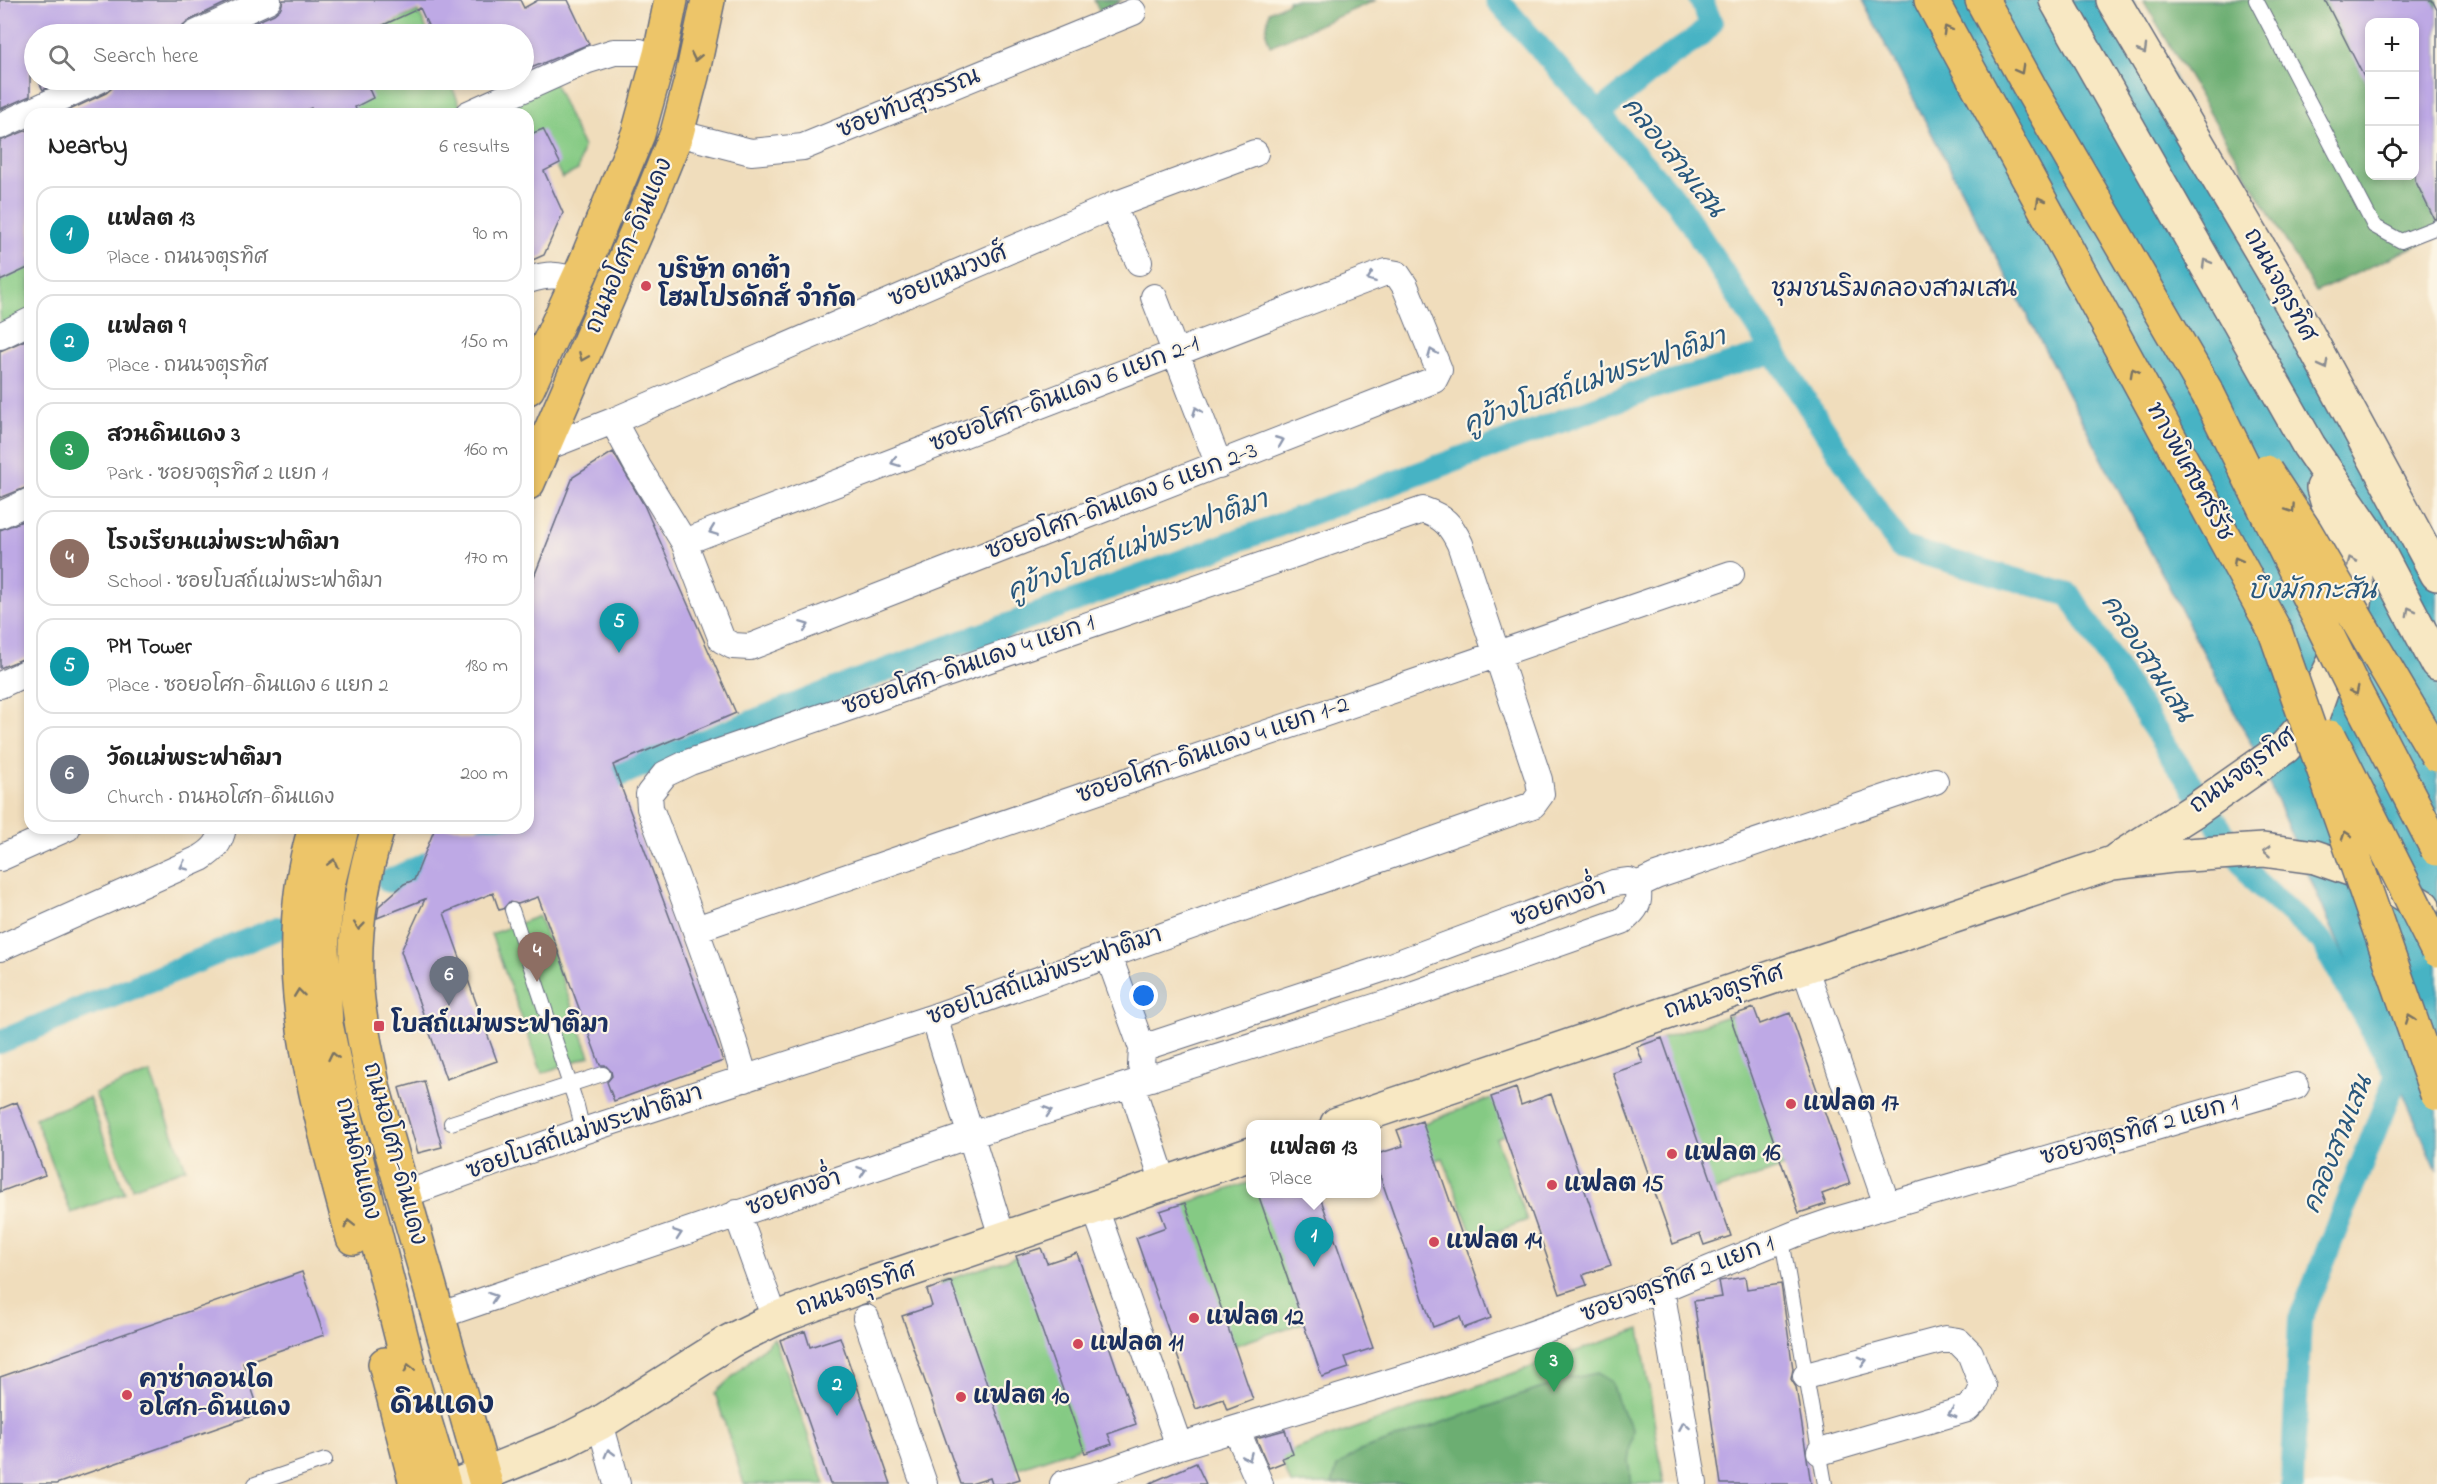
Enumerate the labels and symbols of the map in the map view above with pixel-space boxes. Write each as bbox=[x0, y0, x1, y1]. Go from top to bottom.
one-way arrow bbox=[1943, 25, 1954, 36]
one-way arrow bbox=[2136, 44, 2147, 54]
one-way arrow bbox=[690, 52, 703, 62]
street label: ซอยทับสุวรรณ bbox=[832, 59, 986, 149]
one-way arrow bbox=[2013, 64, 2024, 74]
water label: คลองสามเสน bbox=[1611, 89, 1734, 228]
street label: ถนนอโศก-ดินแดง bbox=[576, 152, 683, 339]
one-way arrow bbox=[2036, 197, 2047, 207]
street label: ถนนจตุรทิศ bbox=[2234, 222, 2325, 349]
street label: ซอยเหมวงศ์ bbox=[883, 235, 1014, 318]
place label: บริษัท ดาต้า โฮมโปรดักส์ จำกัด bbox=[658, 253, 856, 318]
one-way arrow bbox=[2202, 259, 2213, 269]
one-way arrow bbox=[1366, 270, 1377, 283]
district label: ชุมชนริมคลองสามเสน bbox=[1771, 271, 2017, 309]
marker: บริษัท ดาต้า โฮมโปรดักส์ จำกัด bbox=[639, 279, 653, 293]
water label: คูข้างโบสถ์แม่พระฟาติมา bbox=[1458, 318, 1733, 445]
street label: ซอยอโศก-ดินแดง 6 แยก 2-1 bbox=[925, 326, 1205, 463]
one-way arrow bbox=[1427, 348, 1439, 359]
one-way arrow bbox=[578, 351, 590, 362]
one-way arrow bbox=[2317, 359, 2328, 369]
one-way arrow bbox=[2130, 368, 2141, 378]
street label: ทางพิเศษศรีรัช bbox=[2136, 396, 2242, 548]
one-way arrow bbox=[1192, 406, 1205, 416]
street label: ซอยอโศก-ดินแดง 6 แยก 2-3 bbox=[981, 433, 1263, 570]
one-way arrow bbox=[1274, 436, 1285, 448]
one-way arrow bbox=[890, 454, 901, 467]
water label: คูข้างโบสถ์แม่พระฟาติมา bbox=[1002, 481, 1275, 612]
one-way arrow bbox=[2284, 503, 2295, 514]
one-way arrow bbox=[708, 524, 719, 536]
one-way arrow bbox=[2346, 556, 2358, 567]
one-way arrow bbox=[2233, 557, 2244, 568]
water label: บึงมักกะสัน bbox=[2248, 573, 2379, 611]
water label: คลองสามเสน bbox=[2090, 588, 2203, 732]
pin: 5 bbox=[600, 604, 638, 653]
street label: ซอยอโศก-ดินแดง 4 แยก 1 bbox=[838, 605, 1100, 726]
one-way arrow bbox=[2406, 607, 2417, 617]
one-way arrow bbox=[799, 620, 809, 633]
one-way arrow bbox=[2348, 684, 2359, 695]
street label: ซอยอโศก-ดินแดง 4 แยก 1-2 bbox=[1072, 687, 1354, 814]
street label: ถนนจตุรทิศ bbox=[2183, 719, 2305, 823]
one-way arrow bbox=[2340, 830, 2353, 841]
one-way arrow bbox=[2262, 845, 2272, 858]
one-way arrow bbox=[326, 858, 339, 868]
one-way arrow bbox=[179, 859, 190, 871]
street label: ซอยคงอ่ำ bbox=[1504, 864, 1611, 937]
street label: ซอยโบสถ์แม่พระฟาติมา bbox=[922, 917, 1167, 1036]
one-way arrow bbox=[353, 922, 365, 931]
pin: 4 bbox=[518, 932, 556, 982]
pin: 6 bbox=[430, 956, 468, 1006]
street label: ถนนจตุรทิศ bbox=[1659, 956, 1790, 1030]
your location bbox=[1129, 981, 1158, 1010]
one-way arrow bbox=[293, 988, 306, 997]
place label: โบสถ์แม่พระฟาติมา bbox=[391, 1007, 609, 1044]
one-way arrow bbox=[2405, 1014, 2418, 1025]
marker: โบสถ์แม่พระฟาติมา bbox=[372, 1019, 386, 1033]
one-way arrow bbox=[327, 1051, 340, 1061]
street label: ถนนอโศก-ดินแดง bbox=[353, 1058, 436, 1249]
water label: คลองสามเสน bbox=[2294, 1069, 2385, 1220]
street label: ซอยโบสถ์แม่พระฟาติมา bbox=[462, 1075, 708, 1190]
street label: ซอยจตุรทิศ 2 แยก 1 bbox=[2037, 1086, 2244, 1176]
place label: แฟลต 17 bbox=[1803, 1087, 1900, 1122]
street label: ถนนดินแดง bbox=[325, 1094, 389, 1224]
marker: แฟลต 17 bbox=[1784, 1097, 1798, 1111]
one-way arrow bbox=[1042, 1105, 1053, 1118]
place label: แฟลต 16 bbox=[1684, 1137, 1781, 1172]
marker: แฟลต 16 bbox=[1665, 1147, 1679, 1161]
street label: ซอยคงอ่ำ bbox=[739, 1155, 846, 1227]
one-way arrow bbox=[856, 1166, 867, 1179]
place label: แฟลต 15 bbox=[1564, 1168, 1664, 1203]
marker: แฟลต 15 bbox=[1545, 1178, 1559, 1192]
pin: 1 bbox=[1294, 1218, 1334, 1267]
one-way arrow bbox=[344, 1219, 357, 1229]
place label: แฟลต 14 bbox=[1446, 1225, 1542, 1260]
street label: ซอยจตุรทิศ 2 แยก 1 bbox=[1576, 1227, 1780, 1333]
one-way arrow bbox=[672, 1228, 682, 1241]
marker: แฟลต 14 bbox=[1427, 1235, 1441, 1249]
street label: ถนนจตุรทิศ bbox=[791, 1253, 922, 1327]
one-way arrow bbox=[487, 1291, 498, 1304]
place label: แฟลต 12 bbox=[1206, 1301, 1304, 1336]
marker: แฟลต 12 bbox=[1187, 1311, 1201, 1325]
place label: แฟลต 11 bbox=[1090, 1327, 1184, 1362]
marker: แฟลต 11 bbox=[1071, 1337, 1085, 1351]
pin: 3 bbox=[1534, 1342, 1574, 1392]
one-way arrow bbox=[1858, 1355, 1868, 1368]
place label: คาซ่าคอนโด อโศก-ดินแดง bbox=[139, 1362, 291, 1427]
one-way arrow bbox=[404, 1363, 416, 1374]
pin: 2 bbox=[818, 1366, 856, 1416]
place label: แฟลต 10 bbox=[973, 1380, 1070, 1415]
district label: ดินแดง bbox=[390, 1384, 494, 1428]
marker: คาซ่าคอนโด อโศก-ดินแดง bbox=[120, 1388, 134, 1402]
marker: แฟลต 10 bbox=[954, 1390, 968, 1404]
one-way arrow bbox=[1947, 1406, 1958, 1418]
one-way arrow bbox=[1679, 1422, 1691, 1431]
one-way arrow bbox=[603, 1449, 616, 1459]
one-way arrow bbox=[1241, 1450, 1253, 1461]

